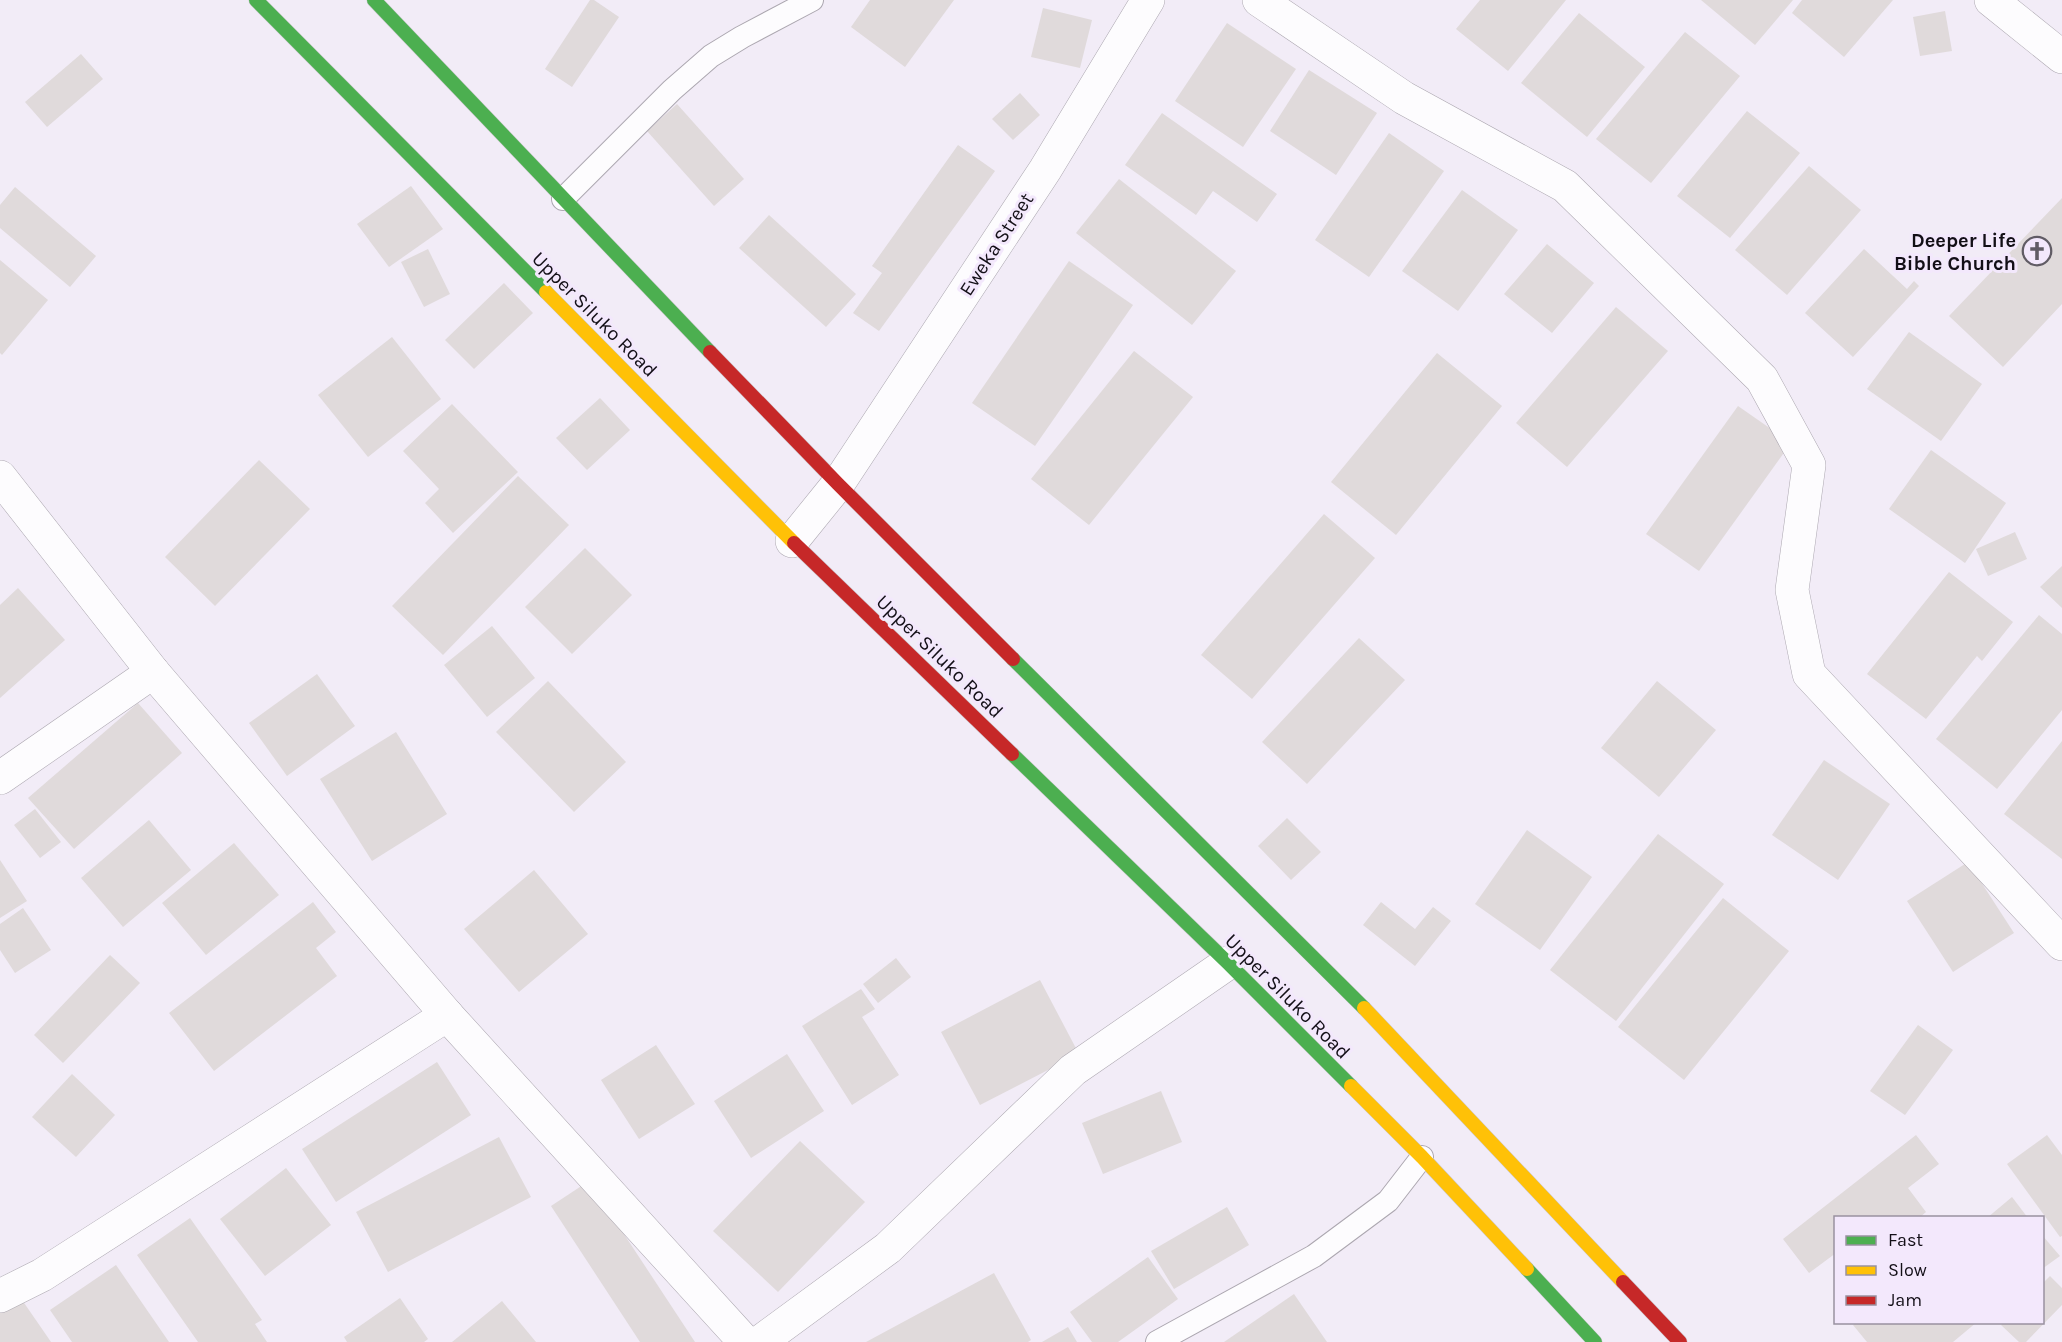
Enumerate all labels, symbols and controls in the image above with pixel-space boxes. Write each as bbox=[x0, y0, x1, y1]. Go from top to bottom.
street label: Eweka Street bbox=[955, 188, 1038, 300]
place label: Deeper Life Bible Church bbox=[1894, 229, 2016, 275]
church icon: Deeper Life Bible Church bbox=[2021, 235, 2053, 267]
street label: Upper Siluko Road bbox=[527, 247, 662, 382]
street label: Upper Siluko Road bbox=[871, 590, 1008, 723]
street label: Upper Siluko Road bbox=[1220, 929, 1355, 1064]
legend bbox=[1834, 1216, 2044, 1324]
text: Fast bbox=[1888, 1229, 1923, 1251]
text: Slow bbox=[1888, 1259, 1927, 1281]
text: Jam bbox=[1888, 1289, 1922, 1311]

